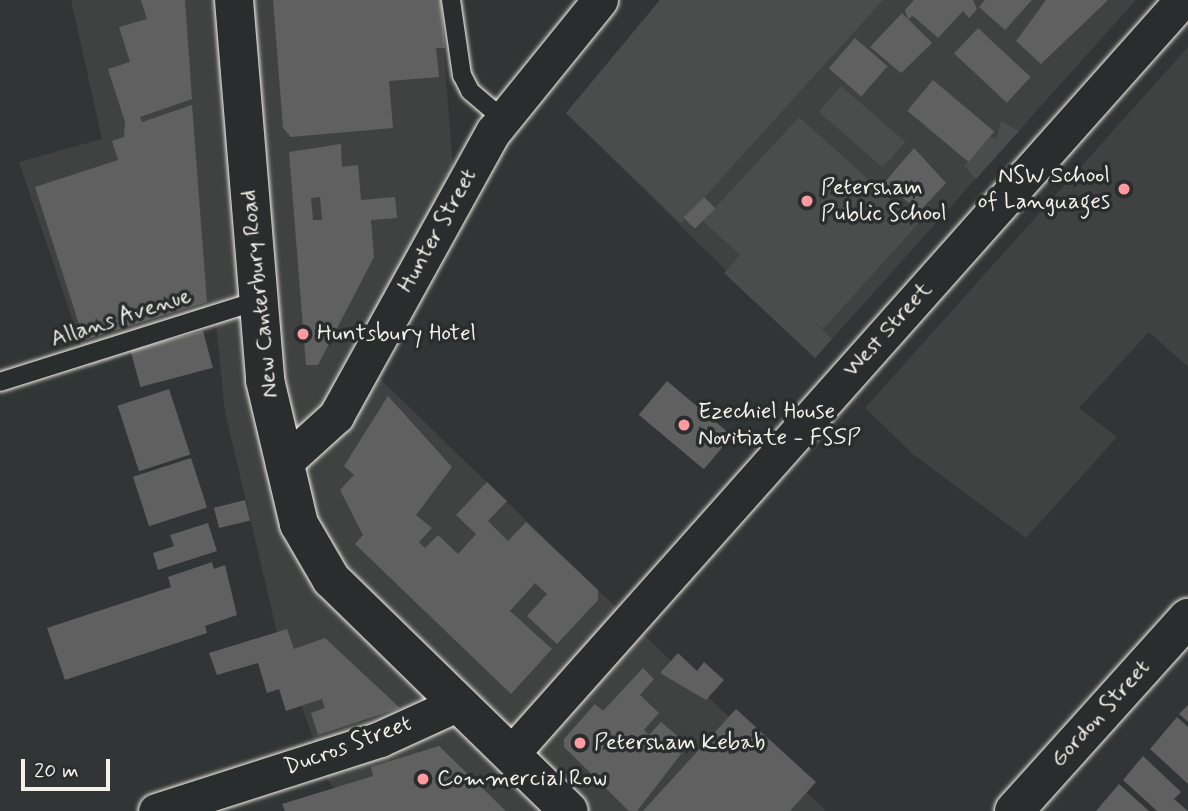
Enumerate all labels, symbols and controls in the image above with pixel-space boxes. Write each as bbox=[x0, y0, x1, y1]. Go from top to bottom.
street label: Hunter Street bbox=[392, 162, 484, 300]
place label: NSW School of Languages bbox=[981, 162, 1110, 216]
place label: Petersham Public School bbox=[821, 174, 948, 228]
marker: NSW School of Languages bbox=[1116, 181, 1132, 197]
street label: New Canterbury Road bbox=[235, 183, 285, 405]
marker: Petersham Public School bbox=[799, 193, 815, 209]
street label: West Street bbox=[838, 276, 938, 384]
street label: Allans Avenue bbox=[48, 283, 194, 353]
place label: Huntsbury Hotel bbox=[317, 320, 475, 348]
marker: Huntsbury Hotel bbox=[295, 326, 311, 342]
place label: Ezechiel House Novitiate - FSSP bbox=[698, 398, 861, 452]
marker: Ezechiel House Novitiate - FSSP bbox=[676, 417, 692, 433]
street label: Gordon Street bbox=[1044, 653, 1158, 775]
street label: Ducros Street bbox=[279, 710, 417, 782]
place label: Petersham Kebab bbox=[594, 729, 767, 757]
marker: Petersham Kebab bbox=[572, 735, 588, 751]
scale bar bbox=[24, 744, 114, 788]
text: 20 m bbox=[34, 757, 79, 785]
place label: Commercial Row bbox=[437, 765, 607, 793]
marker: Commercial Row bbox=[415, 771, 431, 787]

